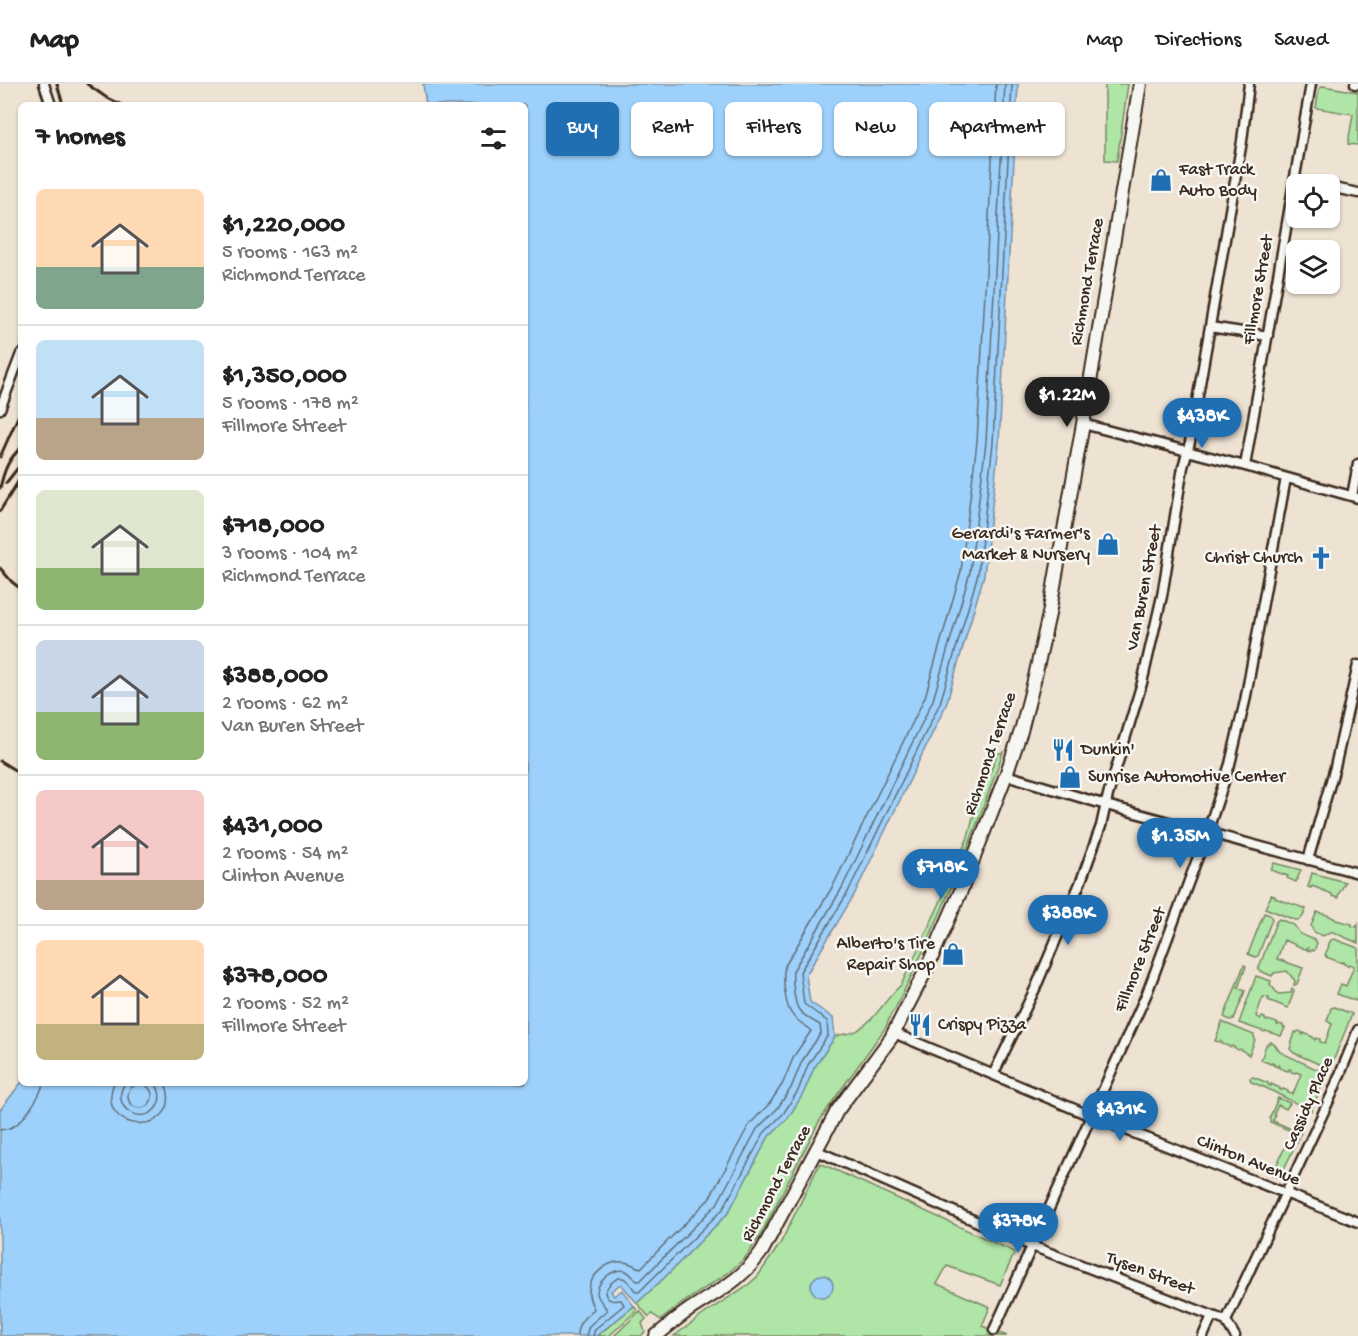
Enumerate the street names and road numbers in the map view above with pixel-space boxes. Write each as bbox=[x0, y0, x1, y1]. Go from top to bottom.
street label: Richmond Terrace bbox=[1066, 216, 1110, 347]
street label: Fillmore Street bbox=[1239, 232, 1279, 348]
street label: Van Buren Street bbox=[1122, 522, 1168, 653]
street label: Richmond Terrace bbox=[960, 689, 1022, 818]
street label: Fillmore Street bbox=[1110, 903, 1172, 1016]
street label: Cassidy Place bbox=[1279, 1053, 1339, 1154]
street label: Richmond Terrace bbox=[737, 1122, 817, 1246]
street label: Clinton Avenue bbox=[1193, 1131, 1303, 1192]
street label: Tysen Street bbox=[1102, 1247, 1198, 1301]

